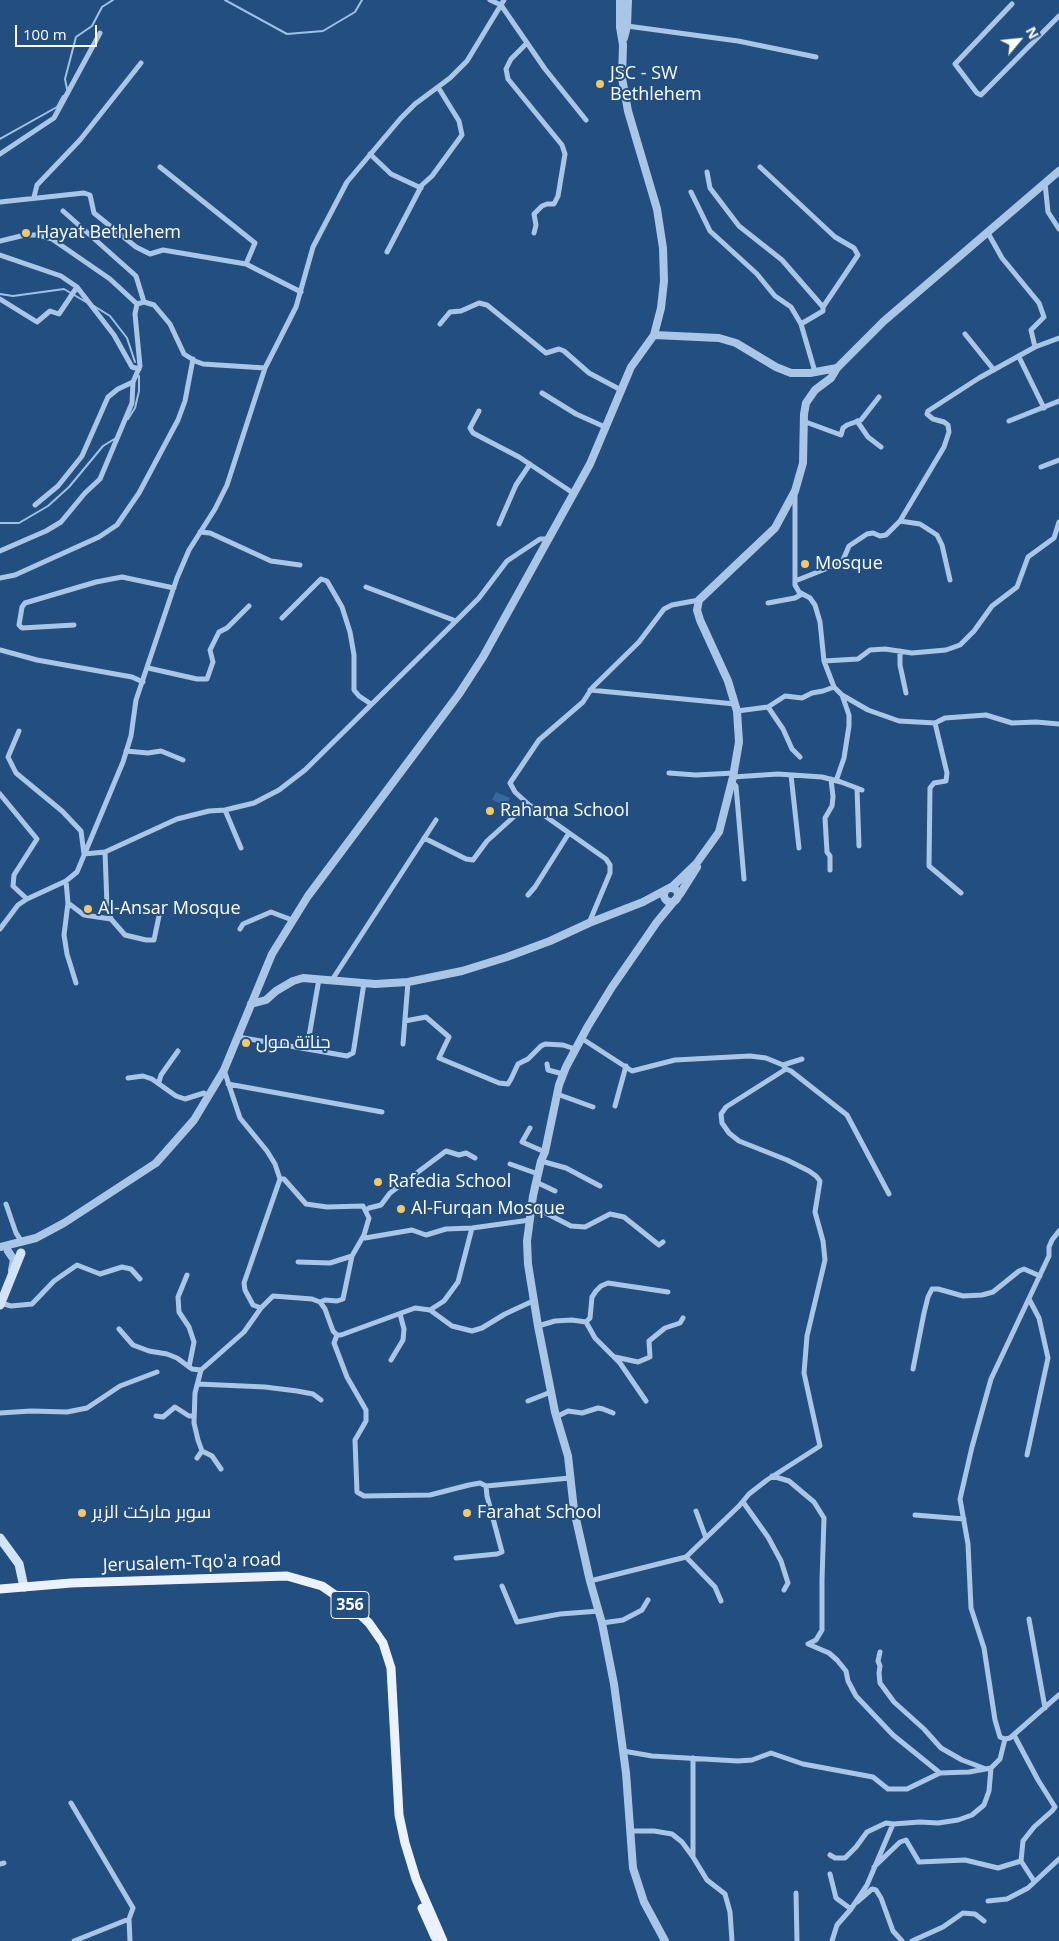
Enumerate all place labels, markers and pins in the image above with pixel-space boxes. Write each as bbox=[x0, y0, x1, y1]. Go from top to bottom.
place label: JSC - SW Bethlehem bbox=[610, 63, 702, 106]
marker: JSC - SW Bethlehem bbox=[594, 78, 606, 90]
place label: Hayat Bethlehem bbox=[36, 222, 181, 244]
marker: Hayat Bethlehem bbox=[20, 227, 32, 239]
place label: Mosque bbox=[815, 553, 883, 575]
marker: Mosque bbox=[799, 558, 811, 570]
place label: Rahama School bbox=[500, 800, 629, 822]
marker: Rahama School bbox=[484, 805, 496, 817]
place label: Al-Ansar Mosque bbox=[98, 898, 241, 920]
marker: Al-Ansar Mosque bbox=[82, 903, 94, 915]
place label: جناتة مول bbox=[256, 1032, 330, 1054]
marker: جناتة مول bbox=[240, 1037, 252, 1049]
place label: Rafedia School bbox=[388, 1171, 511, 1193]
marker: Rafedia School bbox=[372, 1176, 384, 1188]
place label: Al-Furqan Mosque bbox=[411, 1198, 565, 1220]
marker: Al-Furqan Mosque bbox=[395, 1203, 407, 1215]
place label: سوبر ماركت الزير bbox=[92, 1502, 211, 1524]
place label: Farahat School bbox=[477, 1502, 602, 1524]
marker: سوبر ماركت الزير bbox=[76, 1507, 88, 1519]
marker: Farahat School bbox=[461, 1507, 473, 1519]

